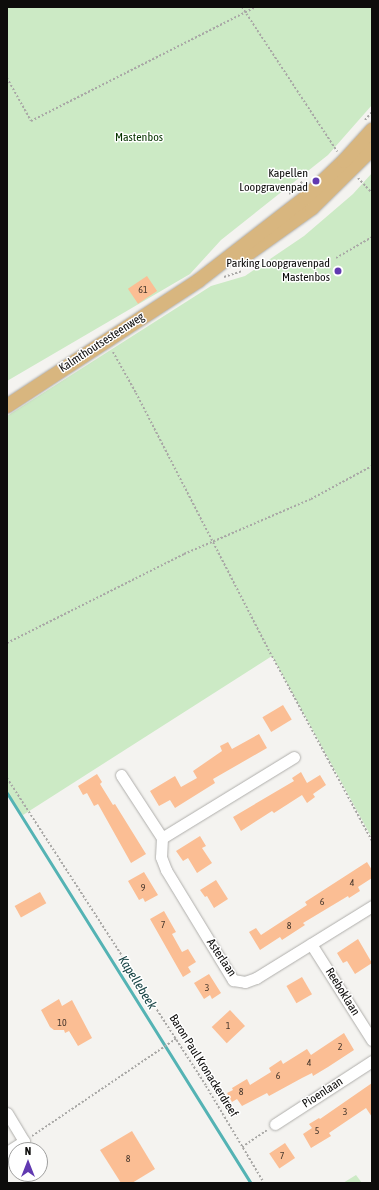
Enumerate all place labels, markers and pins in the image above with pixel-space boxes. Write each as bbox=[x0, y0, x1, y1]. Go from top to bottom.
place label: Kapellen Loopgravenpad bbox=[239, 167, 308, 195]
marker: Kapellen Loopgravenpad bbox=[311, 176, 321, 186]
place label: Parking Loopgravenpad Mastenbos bbox=[226, 257, 330, 285]
marker: Parking Loopgravenpad Mastenbos bbox=[333, 266, 343, 276]

